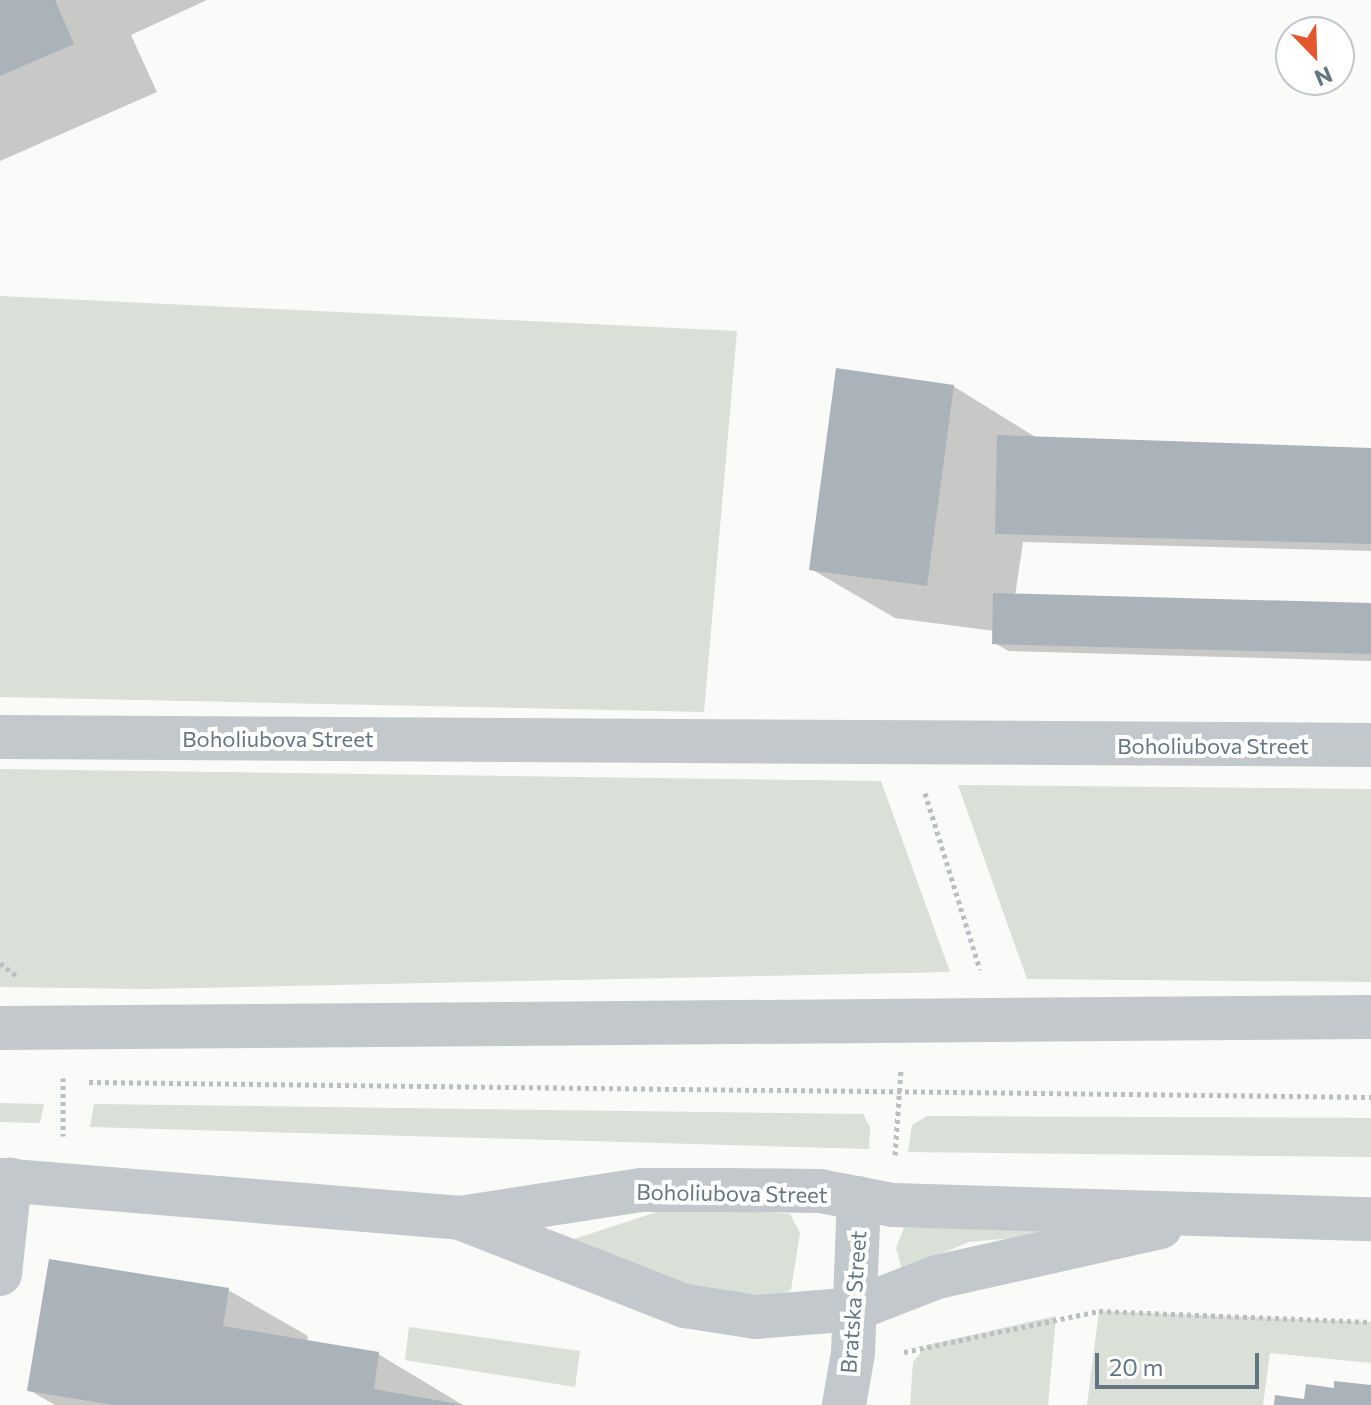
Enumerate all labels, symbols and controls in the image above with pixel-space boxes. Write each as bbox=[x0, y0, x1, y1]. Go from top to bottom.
north arrow bbox=[1275, 16, 1355, 96]
text: N bbox=[1311, 61, 1337, 92]
street label: Boholiubova Street bbox=[182, 726, 374, 752]
street label: Boholiubova Street bbox=[1117, 733, 1309, 759]
street label: Boholiubova Street bbox=[636, 1178, 828, 1208]
street label: Bratska Street bbox=[835, 1230, 871, 1374]
scale bar bbox=[1099, 1337, 1263, 1387]
text: 20 m bbox=[1109, 1352, 1163, 1381]

